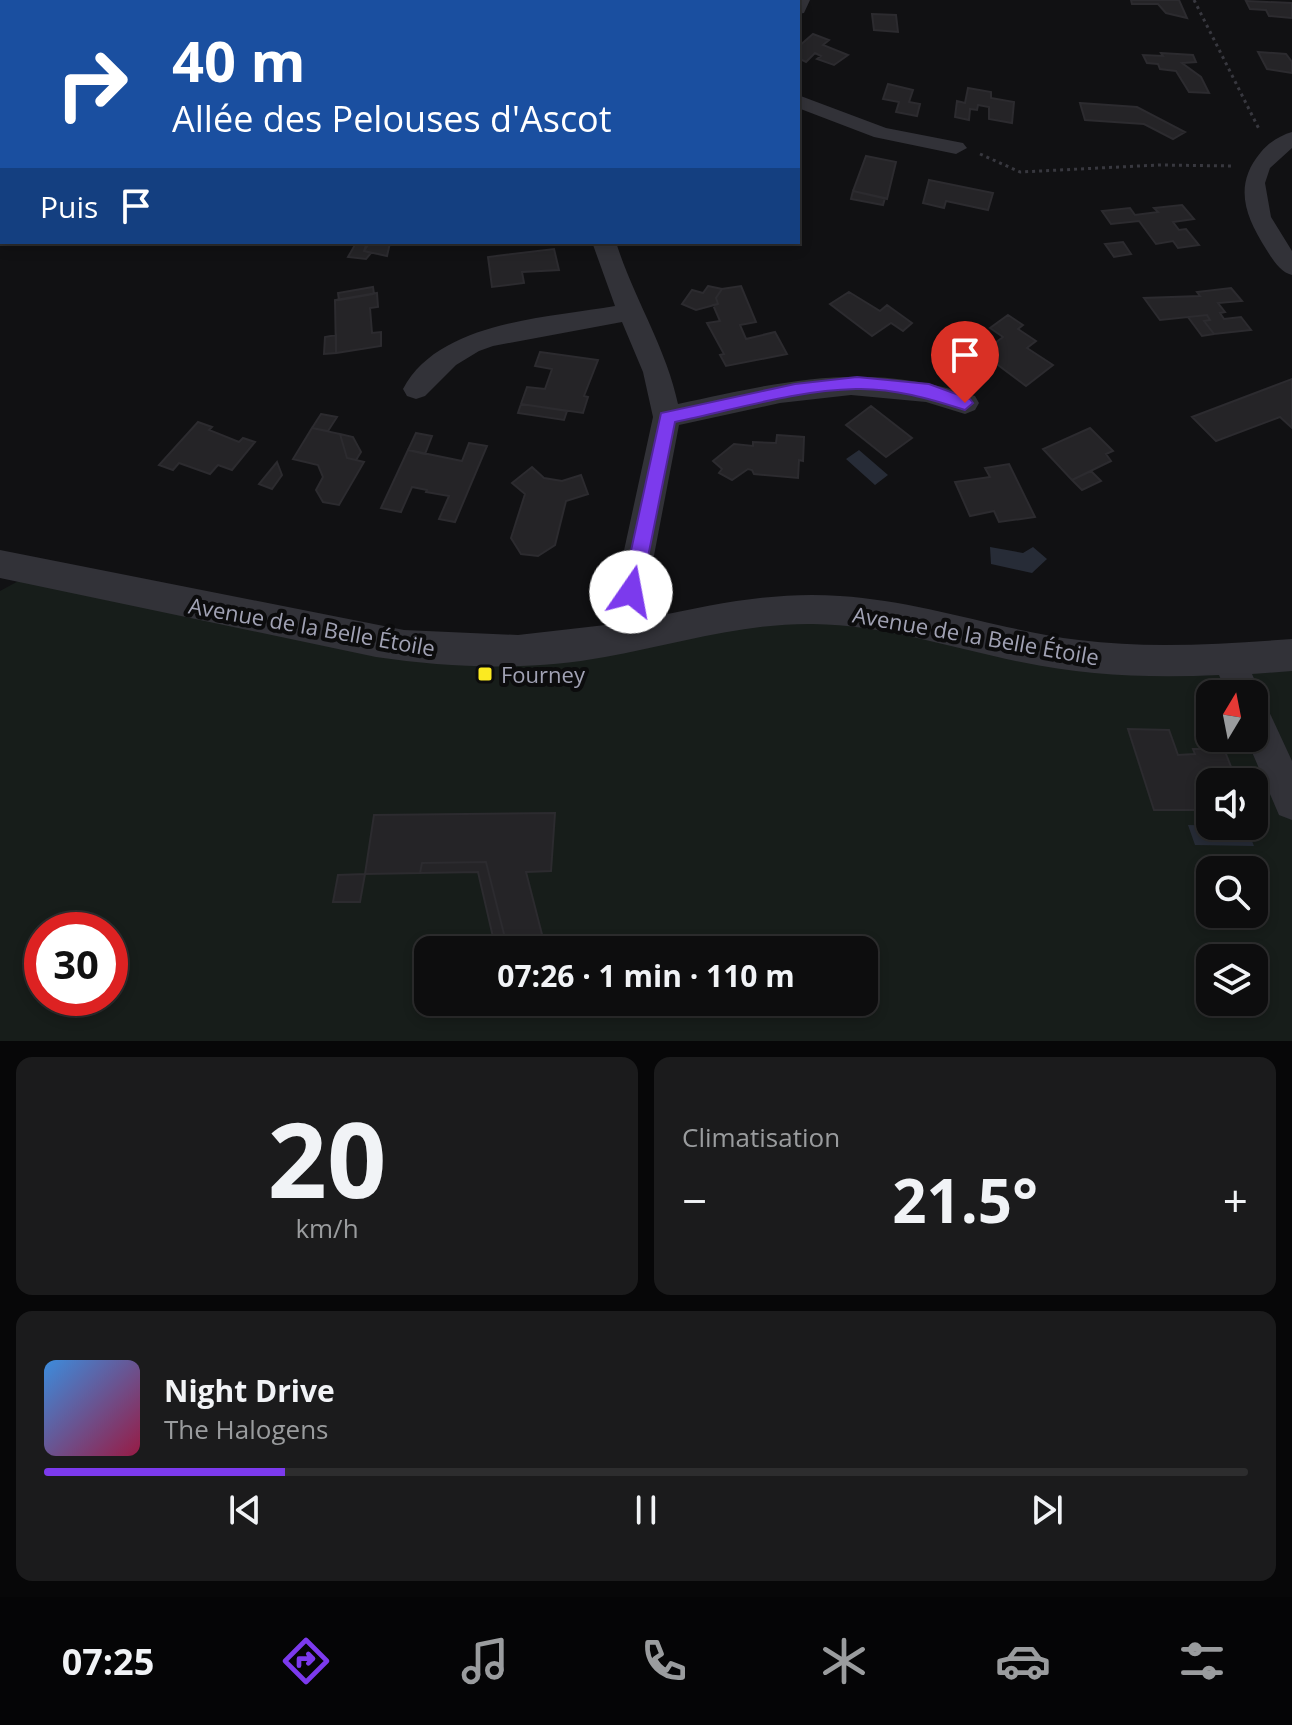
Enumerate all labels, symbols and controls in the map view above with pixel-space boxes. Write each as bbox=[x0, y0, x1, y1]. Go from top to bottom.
text: 40 m bbox=[172, 22, 306, 98]
icon: right bbox=[40, 32, 144, 136]
text: Allée des Pelouses d'Ascot bbox=[172, 94, 612, 143]
icon: arrive bbox=[114, 184, 158, 228]
text: Puis bbox=[40, 186, 98, 227]
pin bbox=[931, 321, 999, 403]
icon: arrive bbox=[943, 333, 987, 377]
position arrow bbox=[589, 550, 673, 634]
street label: Avenue de la Belle Étoile bbox=[186, 590, 438, 662]
street label: Avenue de la Belle Étoile bbox=[850, 599, 1102, 671]
place label: Fourney bbox=[501, 659, 586, 689]
marker: Fourney bbox=[476, 665, 494, 683]
north arrow bbox=[1196, 680, 1268, 752]
map controls bbox=[1196, 680, 1268, 1016]
button: sound bbox=[1196, 768, 1268, 840]
button: search bbox=[1196, 856, 1268, 928]
speed limit sign: 30 bbox=[24, 912, 128, 1016]
button: layers bbox=[1196, 944, 1268, 1016]
text: 07:26 · 1 min · 110 m bbox=[497, 955, 795, 996]
text: 20 bbox=[268, 1087, 386, 1228]
text: Climatisation bbox=[682, 1119, 840, 1155]
text: 21.5° bbox=[892, 1159, 1038, 1241]
text: − bbox=[682, 1170, 707, 1230]
text: + bbox=[1223, 1170, 1248, 1230]
text: km/h bbox=[295, 1210, 359, 1246]
text: Night Drive bbox=[164, 1370, 335, 1411]
text: The Halogens bbox=[164, 1411, 329, 1447]
icon: previous bbox=[223, 1488, 267, 1532]
icon: pause bbox=[624, 1488, 668, 1532]
icon: next bbox=[1025, 1488, 1069, 1532]
icon: directions bbox=[278, 1633, 334, 1689]
icon: music bbox=[457, 1633, 513, 1689]
icon: phone bbox=[636, 1633, 692, 1689]
icon: climate bbox=[816, 1633, 872, 1689]
icon: car bbox=[995, 1633, 1051, 1689]
icon: filters bbox=[1174, 1633, 1230, 1689]
text: 07:25 bbox=[62, 1637, 154, 1686]

